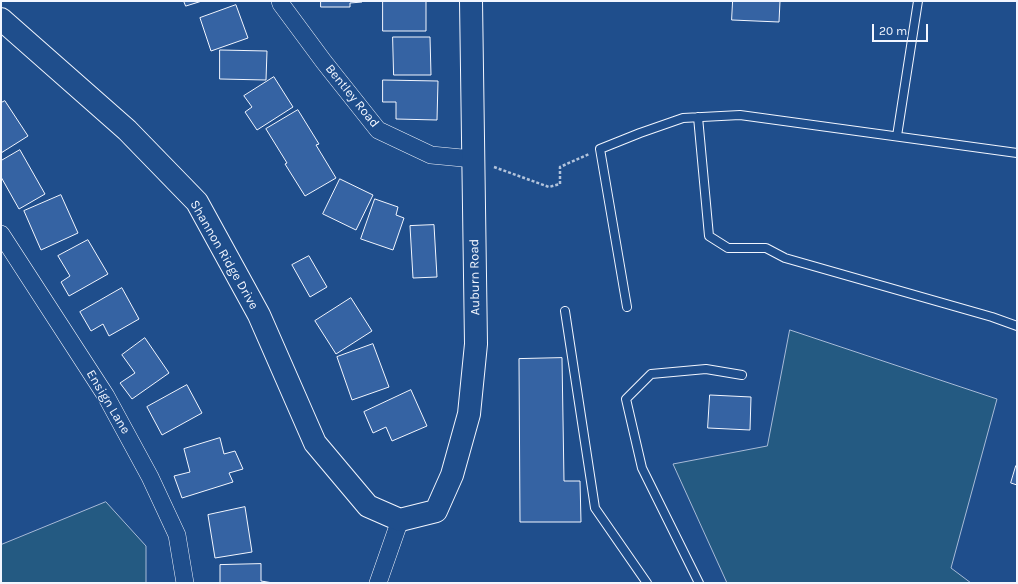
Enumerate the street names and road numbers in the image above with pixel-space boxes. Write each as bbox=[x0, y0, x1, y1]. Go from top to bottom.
street label: Bentley Road bbox=[322, 61, 382, 131]
street label: Shannon Ridge Drive bbox=[186, 198, 262, 312]
street label: Auburn Road bbox=[467, 239, 483, 315]
street label: Ensign Lane bbox=[83, 367, 133, 437]

